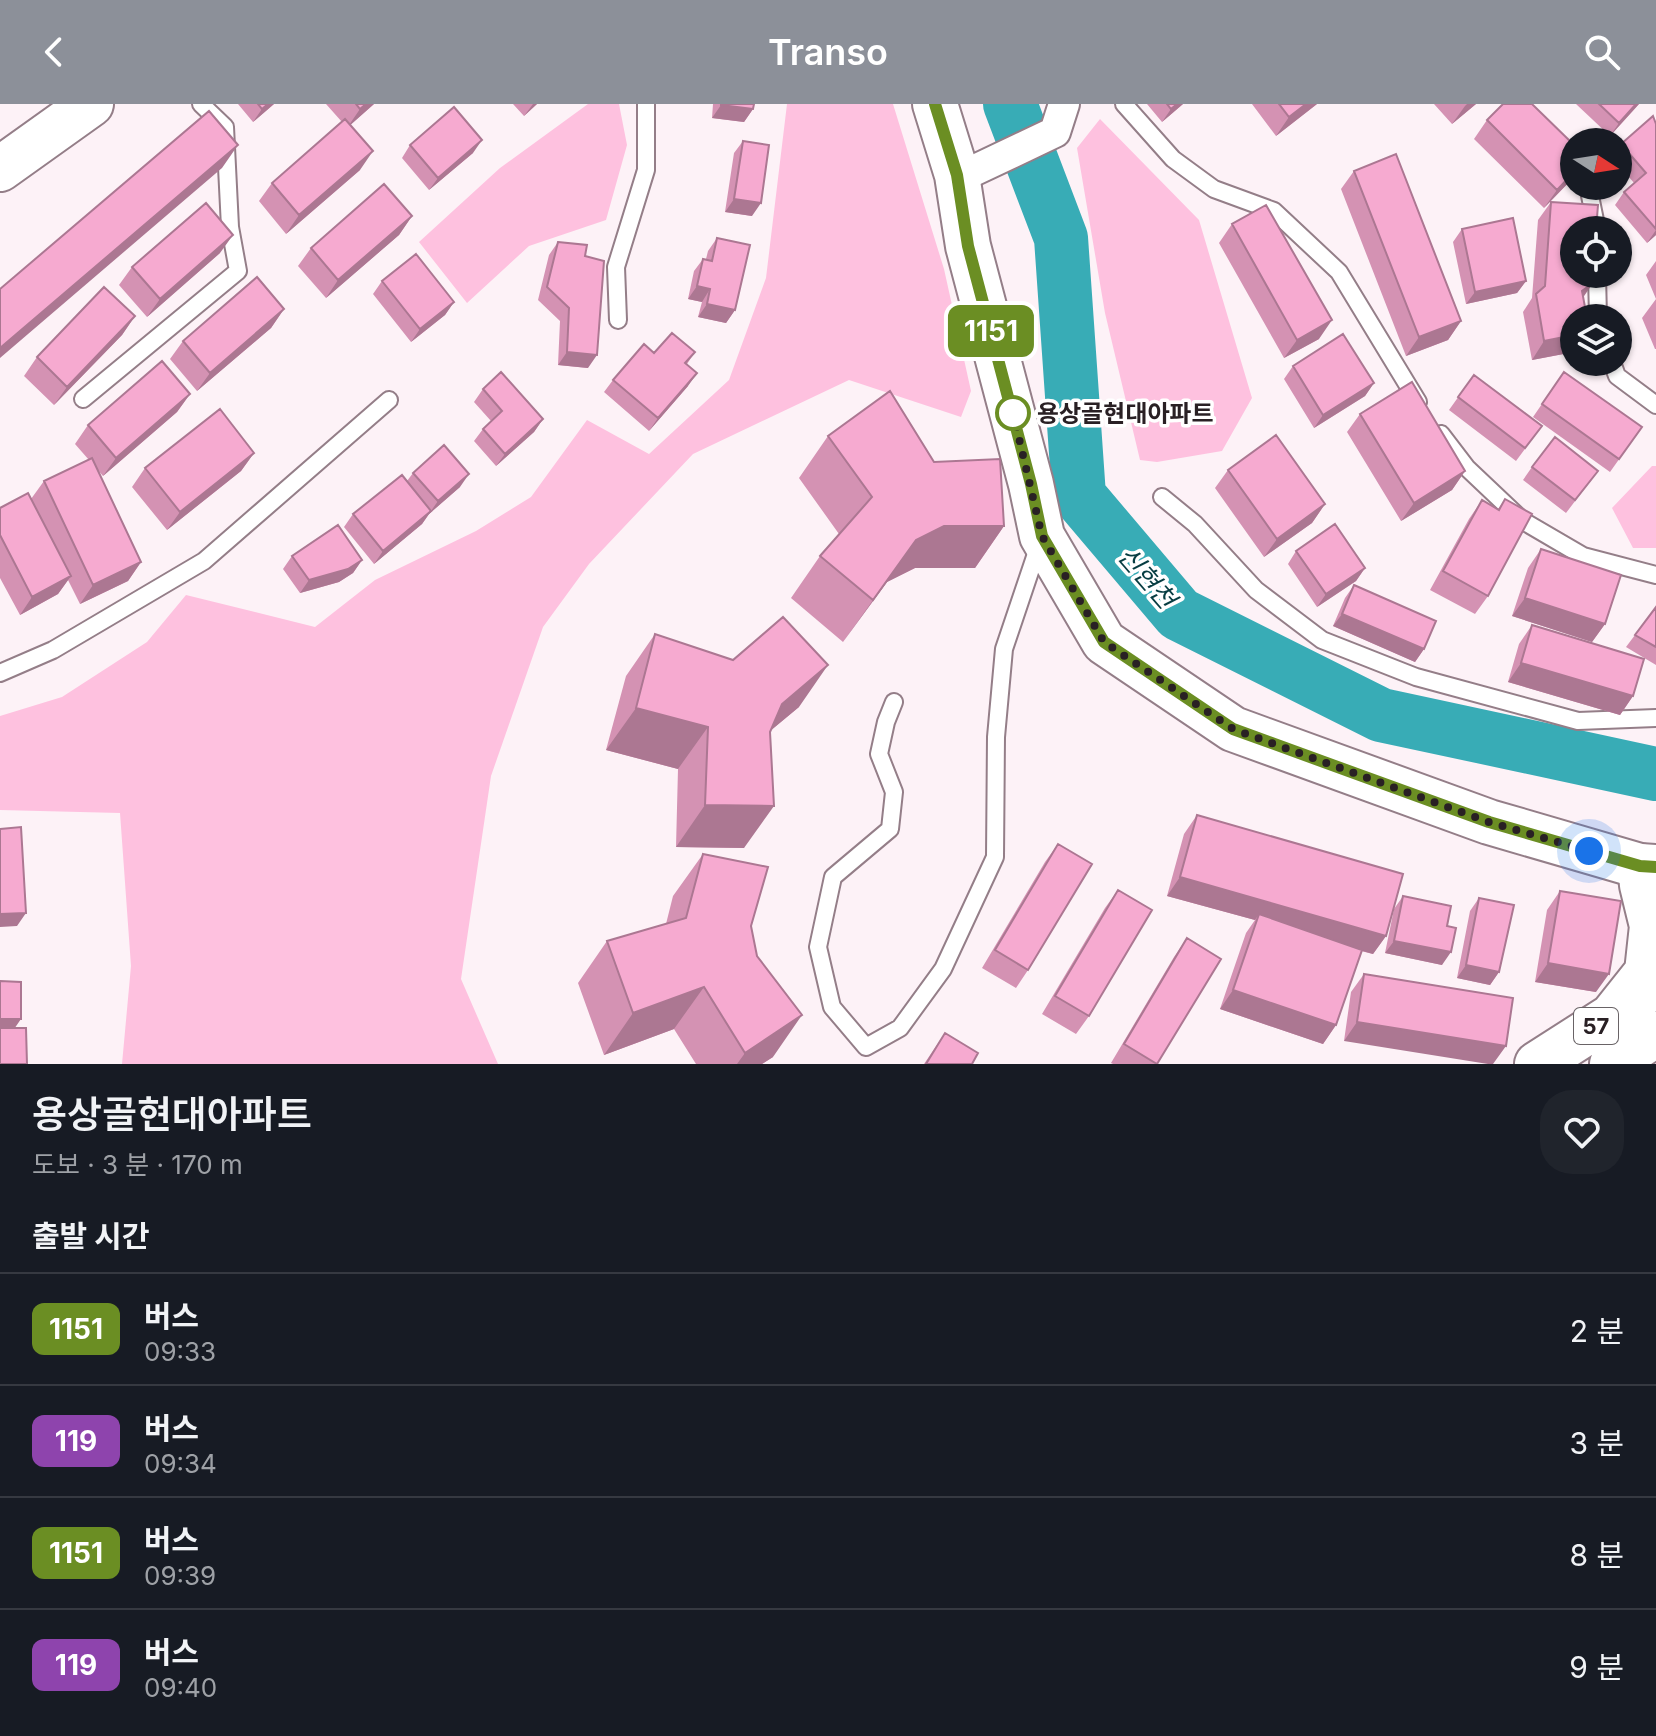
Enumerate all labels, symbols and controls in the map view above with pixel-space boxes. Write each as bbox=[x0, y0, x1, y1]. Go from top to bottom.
icon: back bbox=[32, 30, 76, 74]
text: Transo bbox=[768, 30, 888, 74]
icon: search bbox=[1580, 30, 1624, 74]
north arrow bbox=[1560, 128, 1632, 200]
map controls bbox=[1560, 128, 1632, 376]
button: locate bbox=[1560, 216, 1632, 288]
button: layers bbox=[1560, 304, 1632, 376]
line badge: 1151 bbox=[935, 305, 1047, 357]
text: 1151 bbox=[964, 314, 1018, 348]
marker: 용상골현대아파트 bbox=[996, 396, 1030, 430]
place label: 용상골현대아파트 bbox=[1037, 399, 1214, 428]
water label: 신현천 bbox=[1112, 540, 1184, 617]
your location bbox=[1569, 831, 1609, 871]
road number: 57 bbox=[1574, 1008, 1618, 1044]
button: heart bbox=[1540, 1090, 1624, 1174]
text: 용상골현대아파트 bbox=[32, 1091, 312, 1137]
text: 도보 · 3 분 · 170 m bbox=[32, 1149, 243, 1180]
text: 출발 시간 bbox=[32, 1218, 150, 1254]
text: 버스 bbox=[144, 1298, 199, 1334]
text: 1151 bbox=[49, 1312, 103, 1346]
text: 2 분 bbox=[1570, 1313, 1624, 1349]
text: 09:33 bbox=[144, 1336, 216, 1367]
text: 버스 bbox=[144, 1410, 199, 1446]
text: 119 bbox=[55, 1424, 97, 1458]
text: 3 분 bbox=[1569, 1425, 1624, 1461]
text: 09:34 bbox=[144, 1448, 217, 1479]
text: 버스 bbox=[144, 1522, 199, 1558]
text: 1151 bbox=[49, 1536, 103, 1570]
text: 8 분 bbox=[1569, 1537, 1624, 1573]
text: 09:39 bbox=[144, 1560, 216, 1591]
text: 버스 bbox=[144, 1634, 199, 1670]
text: 119 bbox=[55, 1648, 97, 1682]
text: 9 분 bbox=[1569, 1649, 1624, 1685]
text: 09:40 bbox=[144, 1672, 217, 1703]

